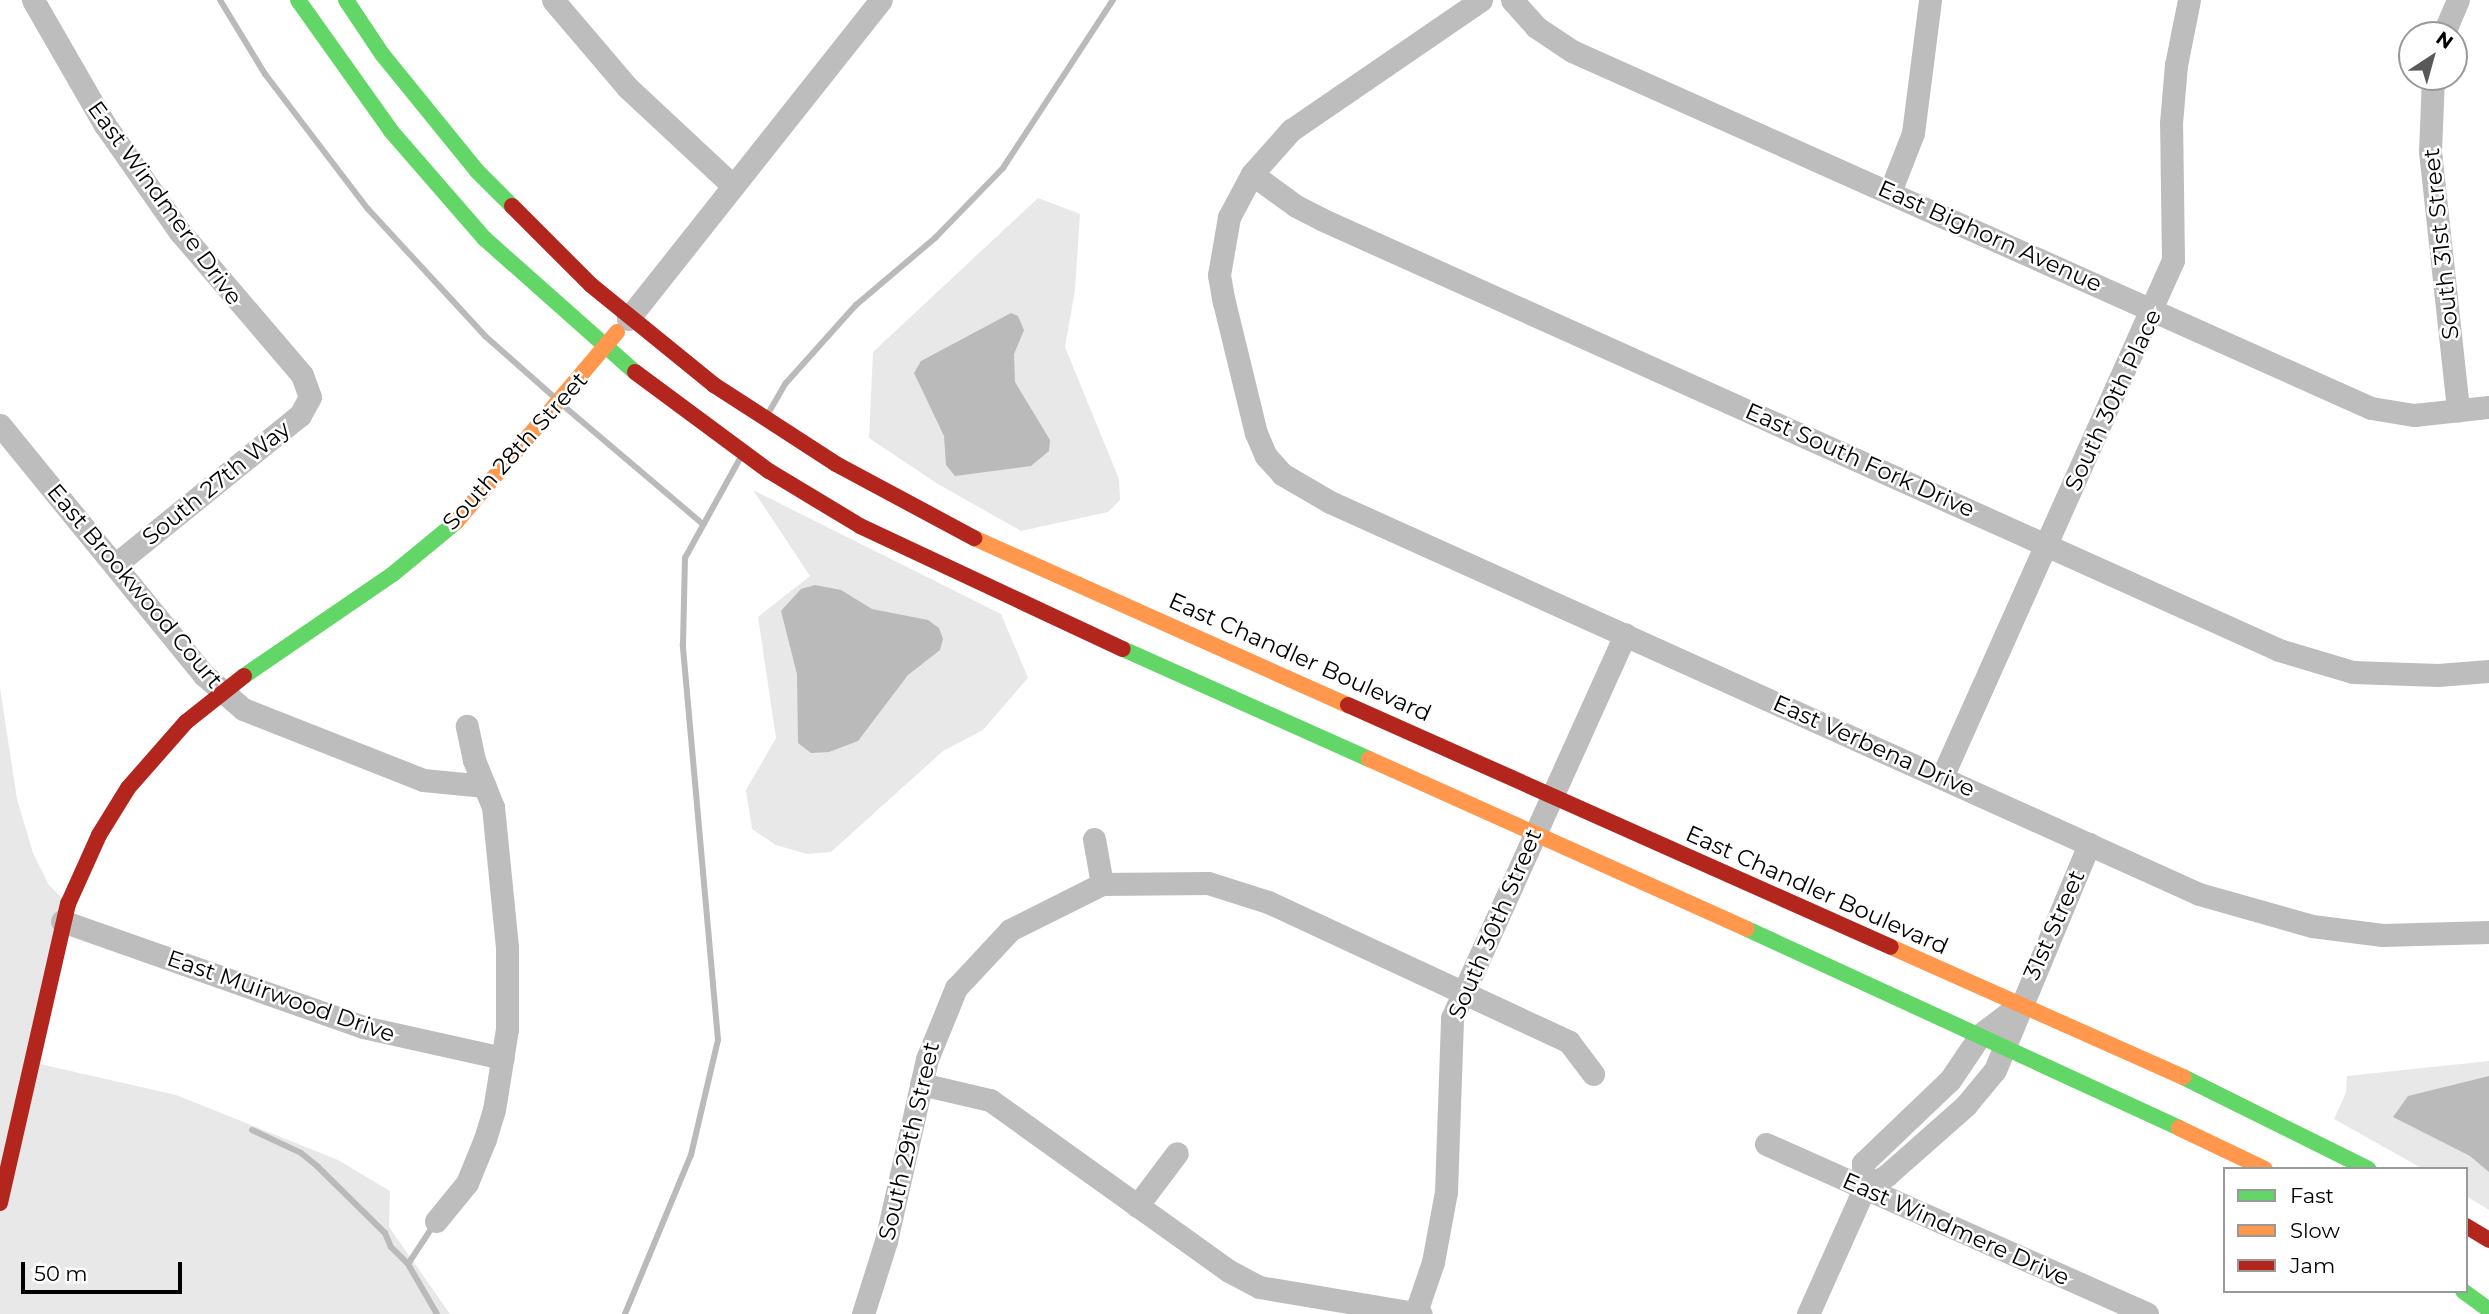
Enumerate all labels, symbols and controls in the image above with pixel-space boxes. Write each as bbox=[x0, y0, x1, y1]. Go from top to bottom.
north arrow bbox=[2398, 21, 2468, 91]
text: N bbox=[2431, 26, 2457, 54]
street label: East Windmere Drive bbox=[82, 96, 248, 310]
street label: South 31st Street bbox=[2417, 147, 2465, 341]
street label: East Bighorn Avenue bbox=[1874, 174, 2106, 298]
street label: South 30th Place bbox=[2059, 305, 2167, 495]
street label: South 28th Street bbox=[437, 366, 593, 536]
street label: East South Fork Drive bbox=[1741, 397, 1979, 523]
street label: South 27th Way bbox=[137, 415, 295, 551]
street label: East Brookwood Court bbox=[41, 478, 229, 694]
street label: East Chandler Boulevard bbox=[1164, 587, 1436, 727]
street label: East Verbena Drive bbox=[1769, 689, 1979, 803]
street label: East Chandler Boulevard bbox=[1681, 820, 1953, 960]
street label: South 30th Street bbox=[1442, 825, 1548, 1023]
street label: 31st Street bbox=[2018, 866, 2090, 984]
street label: East Muirwood Drive bbox=[163, 944, 399, 1048]
street label: South 29th Street bbox=[873, 1039, 945, 1243]
street label: East Windmere Drive bbox=[1838, 1167, 2074, 1291]
legend bbox=[2223, 1167, 2468, 1293]
text: Fast bbox=[2290, 1183, 2334, 1208]
text: Slow bbox=[2290, 1218, 2340, 1243]
scale bar bbox=[24, 1248, 186, 1292]
text: Jam bbox=[2290, 1253, 2335, 1278]
text: 50 m bbox=[34, 1261, 88, 1286]

